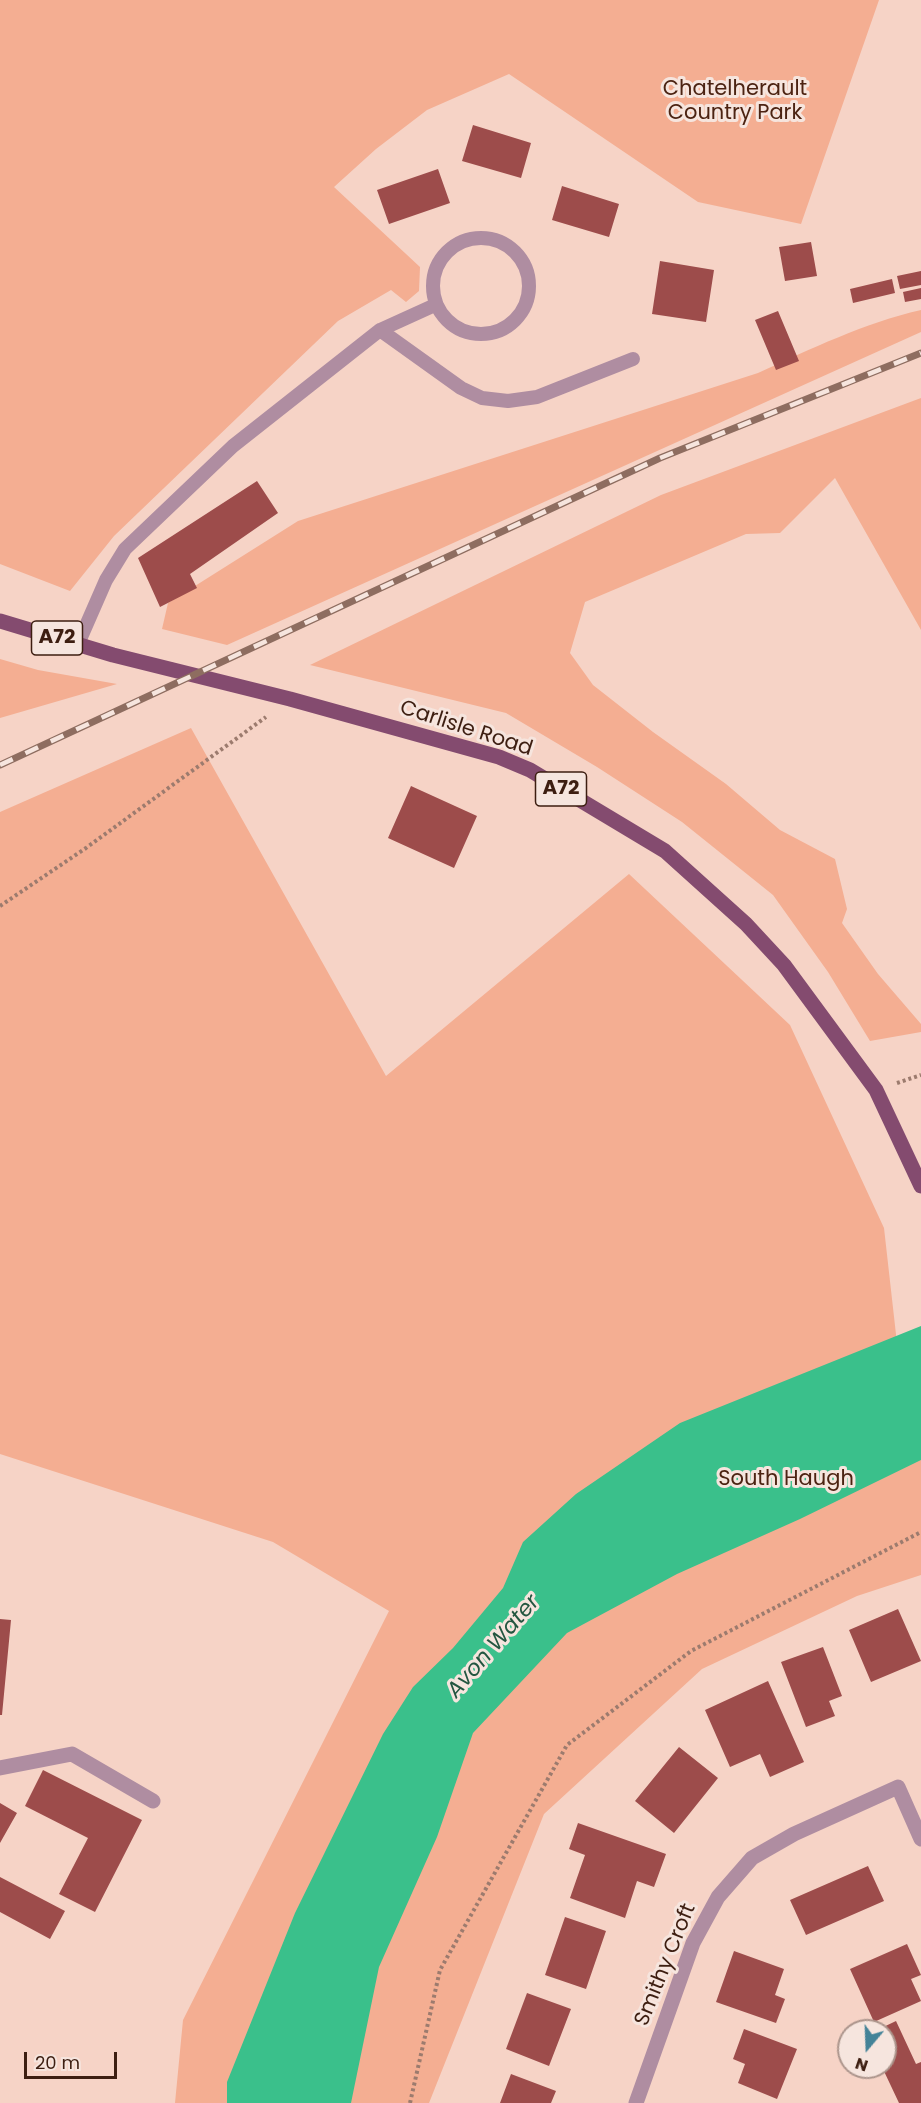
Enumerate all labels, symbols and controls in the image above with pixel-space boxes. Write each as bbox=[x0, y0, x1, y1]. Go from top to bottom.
park label: Chatelherault Country Park bbox=[663, 77, 807, 127]
road number: A72 bbox=[32, 621, 82, 655]
street label: Carlisle Road bbox=[397, 696, 535, 762]
road number: A72 bbox=[536, 772, 586, 806]
park label: South Haugh bbox=[718, 1467, 854, 1493]
water label: Avon Water bbox=[442, 1590, 546, 1704]
street label: Smithy Croft bbox=[630, 1900, 702, 2030]
north arrow bbox=[837, 2019, 897, 2079]
scale bar bbox=[27, 2040, 120, 2078]
text: 20 m bbox=[35, 2050, 80, 2075]
text: N bbox=[852, 2052, 871, 2077]

